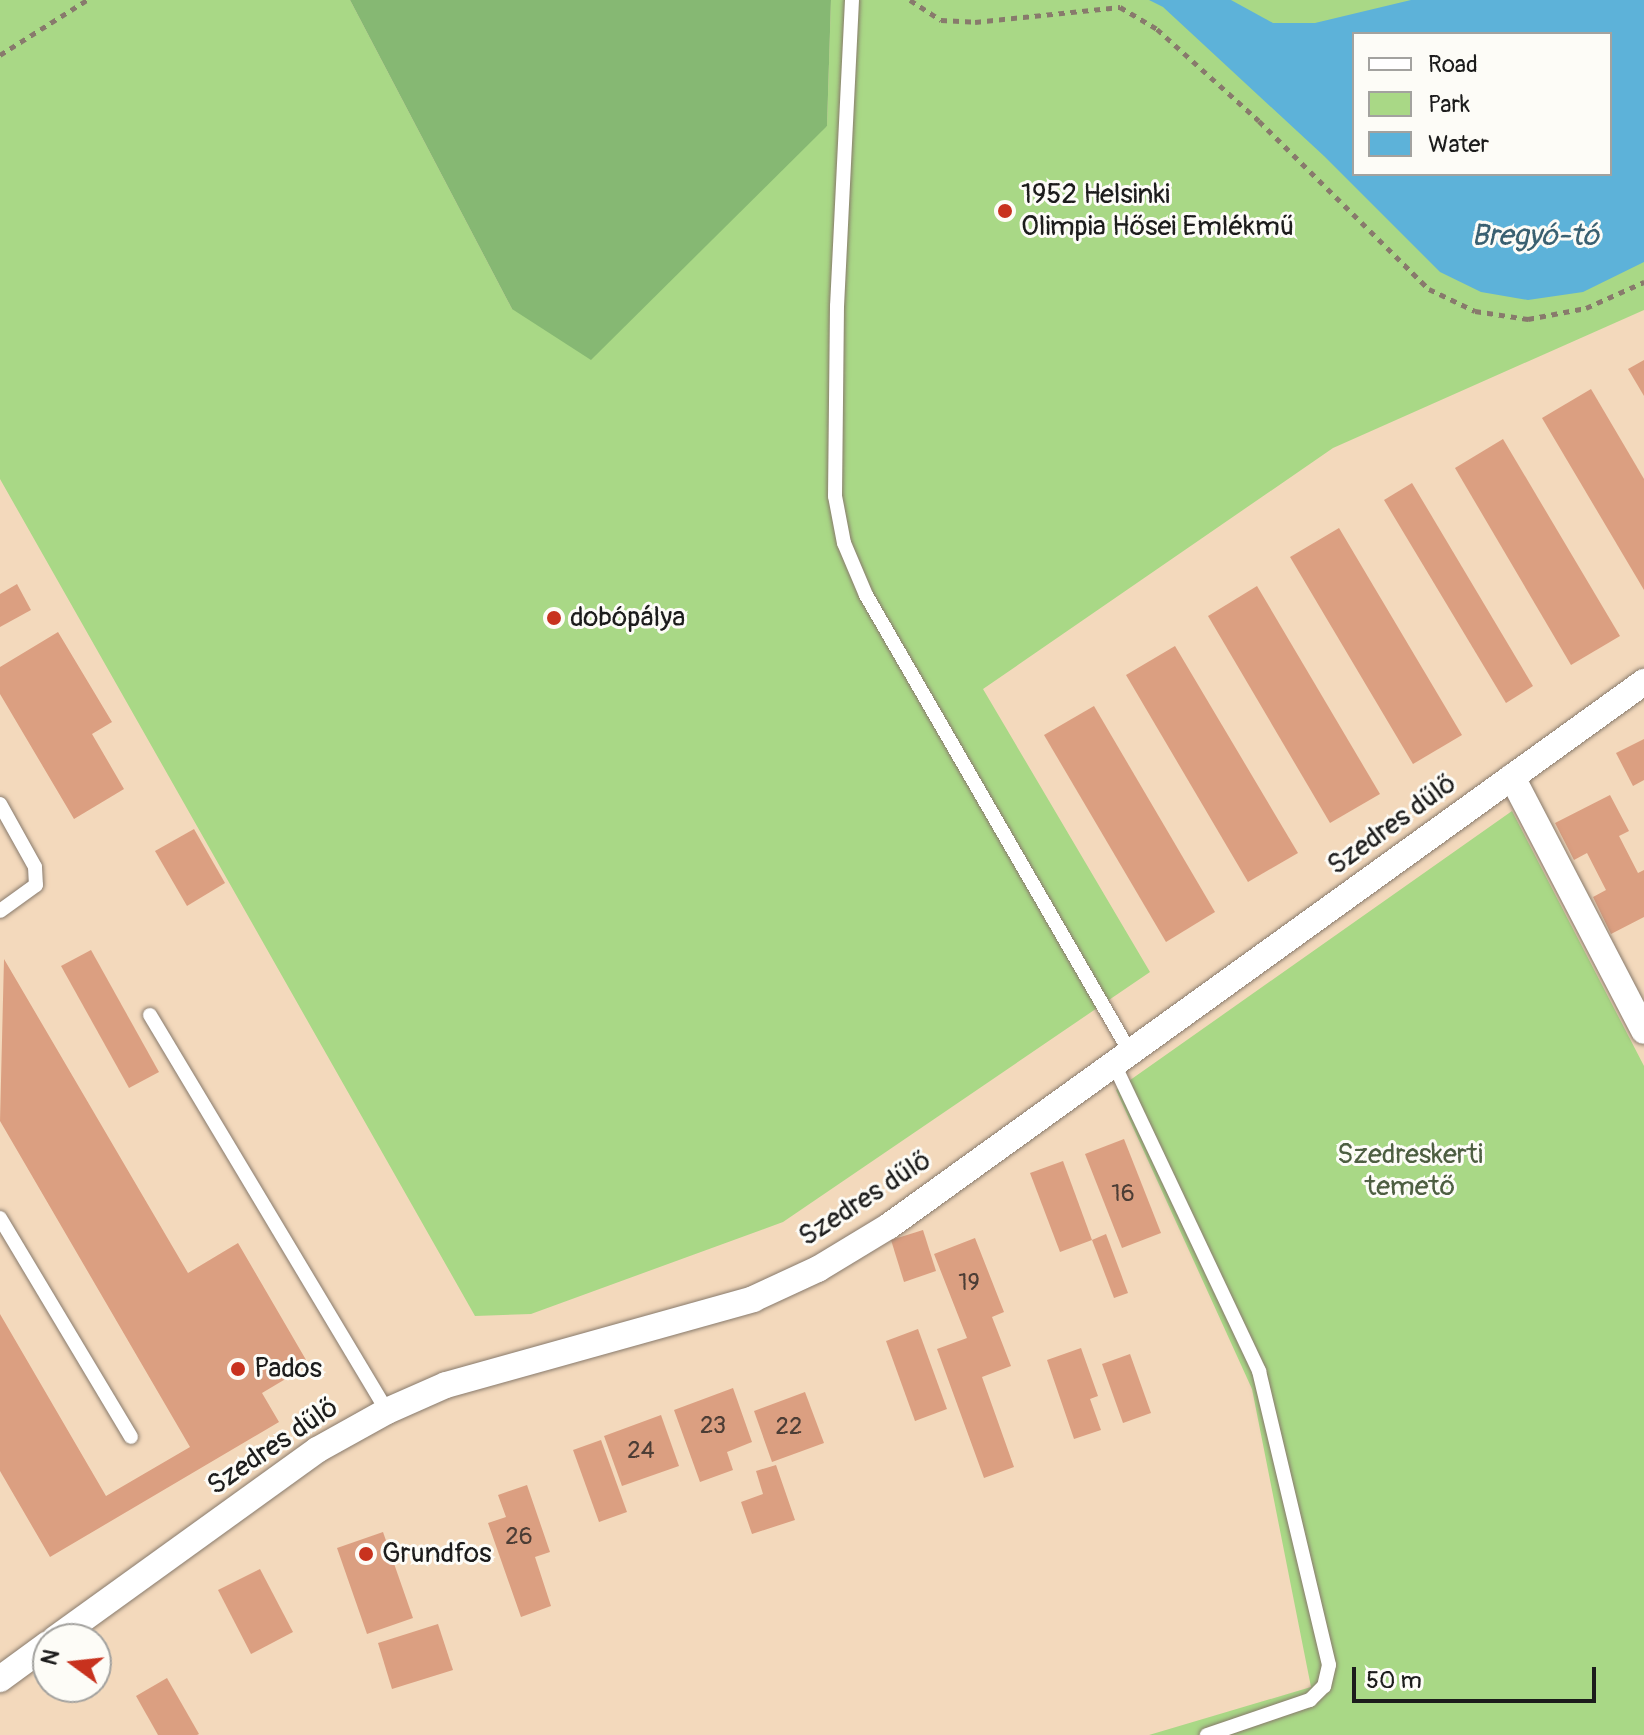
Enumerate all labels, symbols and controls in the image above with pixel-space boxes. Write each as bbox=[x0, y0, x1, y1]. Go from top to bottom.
legend bbox=[1352, 32, 1612, 176]
text: Road bbox=[1428, 50, 1478, 79]
text: Park bbox=[1428, 90, 1470, 119]
text: Water bbox=[1428, 130, 1489, 159]
place label: 1952 Helsinki Olimpia Hősei Emlékmű bbox=[1021, 178, 1294, 244]
marker: 1952 Helsinki Olimpia Hősei Emlékmű bbox=[996, 202, 1014, 220]
water label: Bregyó-tó bbox=[1471, 218, 1599, 254]
place label: dobópálya bbox=[570, 601, 685, 635]
marker: dobópálya bbox=[545, 609, 563, 627]
street label: Szedres dűlő bbox=[1321, 767, 1463, 883]
park label: Szedreskerti temető bbox=[1337, 1138, 1483, 1204]
street label: Szedres dűlő bbox=[793, 1144, 937, 1254]
house number: 16 bbox=[1111, 1180, 1135, 1208]
house number: 19 bbox=[958, 1269, 980, 1297]
place label: Pados bbox=[254, 1352, 322, 1386]
marker: Pados bbox=[229, 1360, 247, 1378]
street label: Szedres dűlő bbox=[201, 1391, 345, 1503]
house number: 23 bbox=[700, 1412, 726, 1440]
house number: 22 bbox=[776, 1413, 802, 1441]
house number: 24 bbox=[627, 1437, 655, 1465]
house number: 26 bbox=[505, 1523, 533, 1551]
place label: Grundfos bbox=[382, 1537, 491, 1571]
marker: Grundfos bbox=[357, 1545, 375, 1563]
north arrow bbox=[32, 1623, 112, 1703]
text: N bbox=[35, 1646, 66, 1668]
scale bar bbox=[1356, 1651, 1600, 1701]
text: 50 m bbox=[1366, 1666, 1422, 1695]

